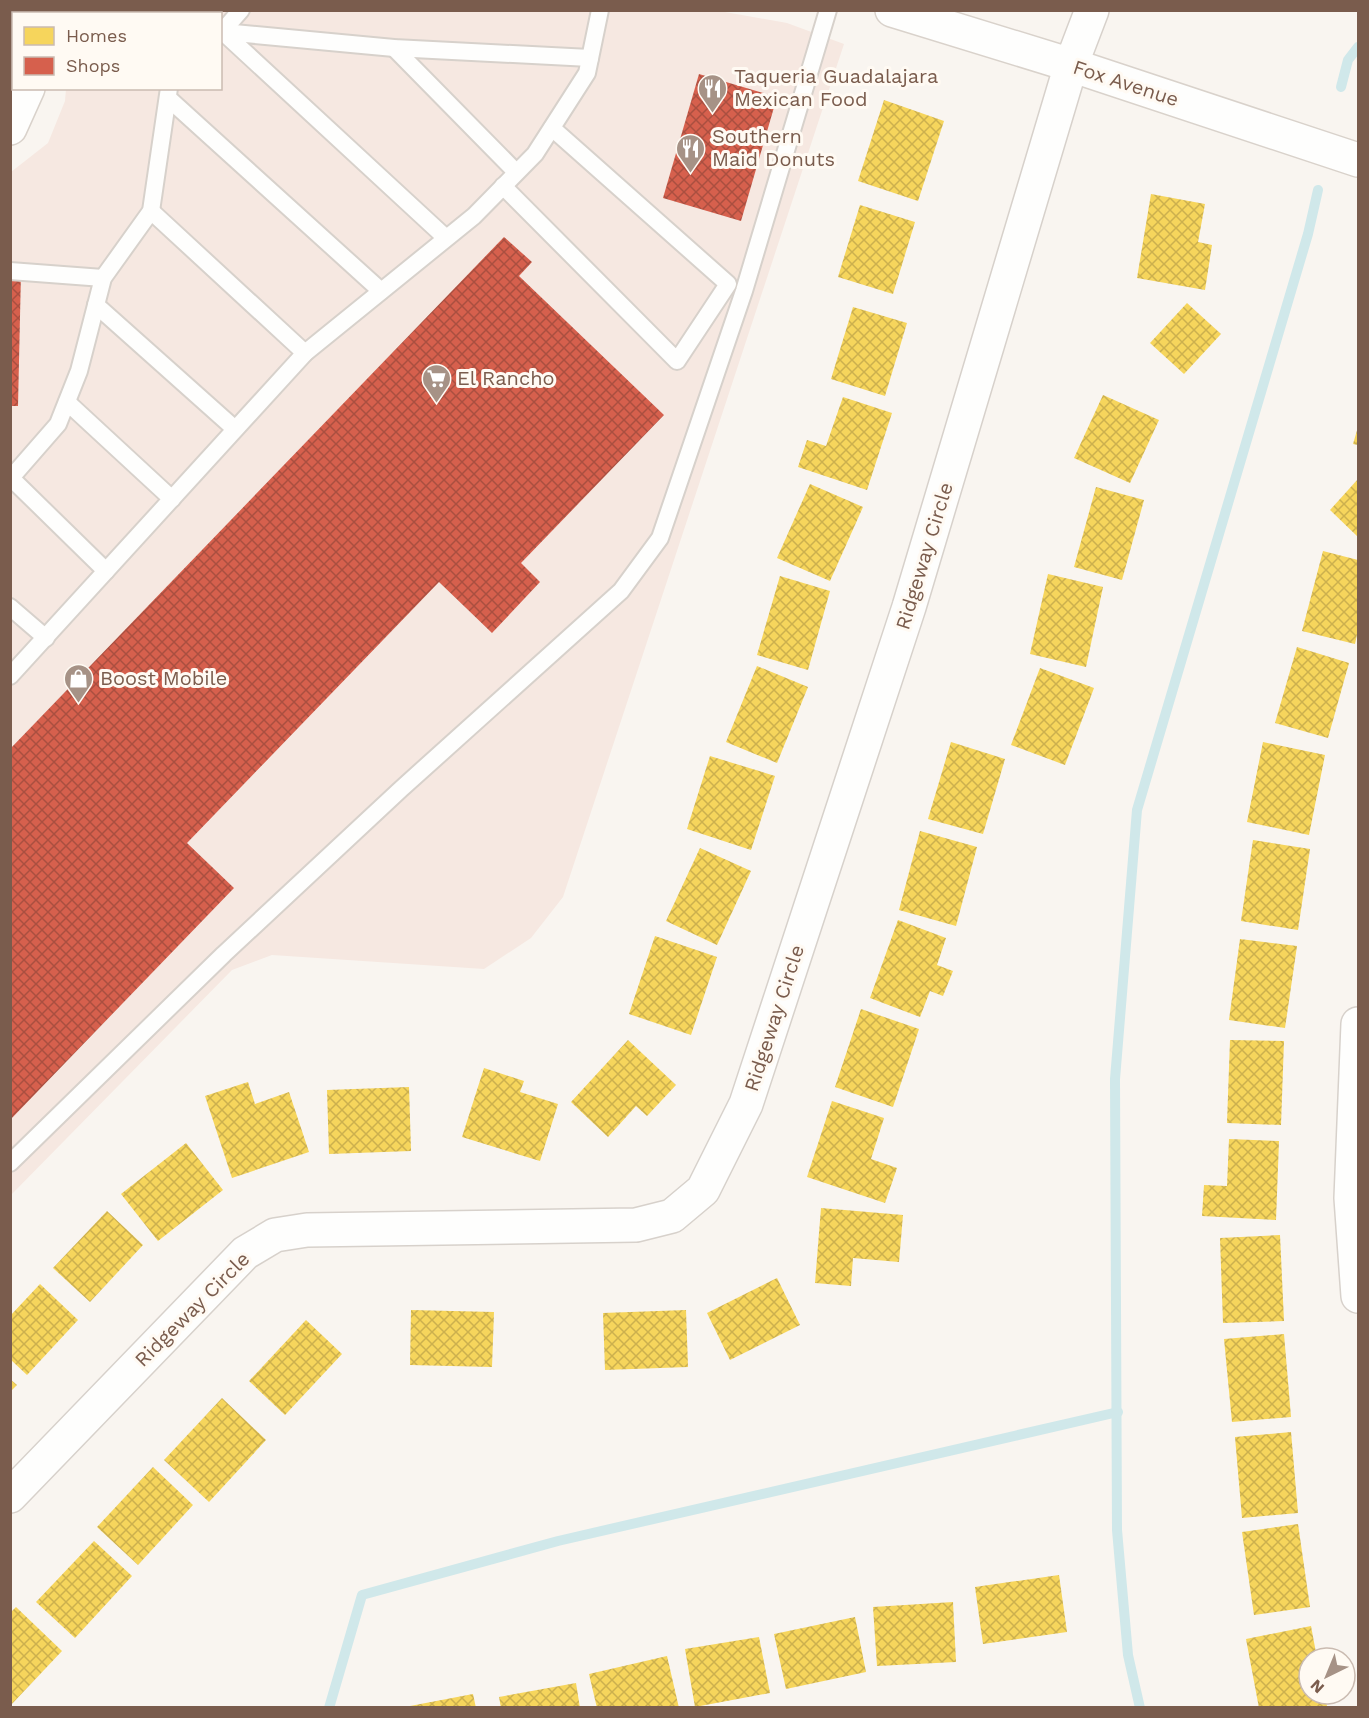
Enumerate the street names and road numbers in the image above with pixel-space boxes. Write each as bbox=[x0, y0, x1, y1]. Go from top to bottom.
street label: Fox Avenue bbox=[1070, 55, 1182, 111]
street label: Ridgeway Circle bbox=[890, 480, 958, 632]
street label: Ridgeway Circle bbox=[739, 942, 809, 1094]
street label: Ridgeway Circle bbox=[130, 1247, 254, 1371]

